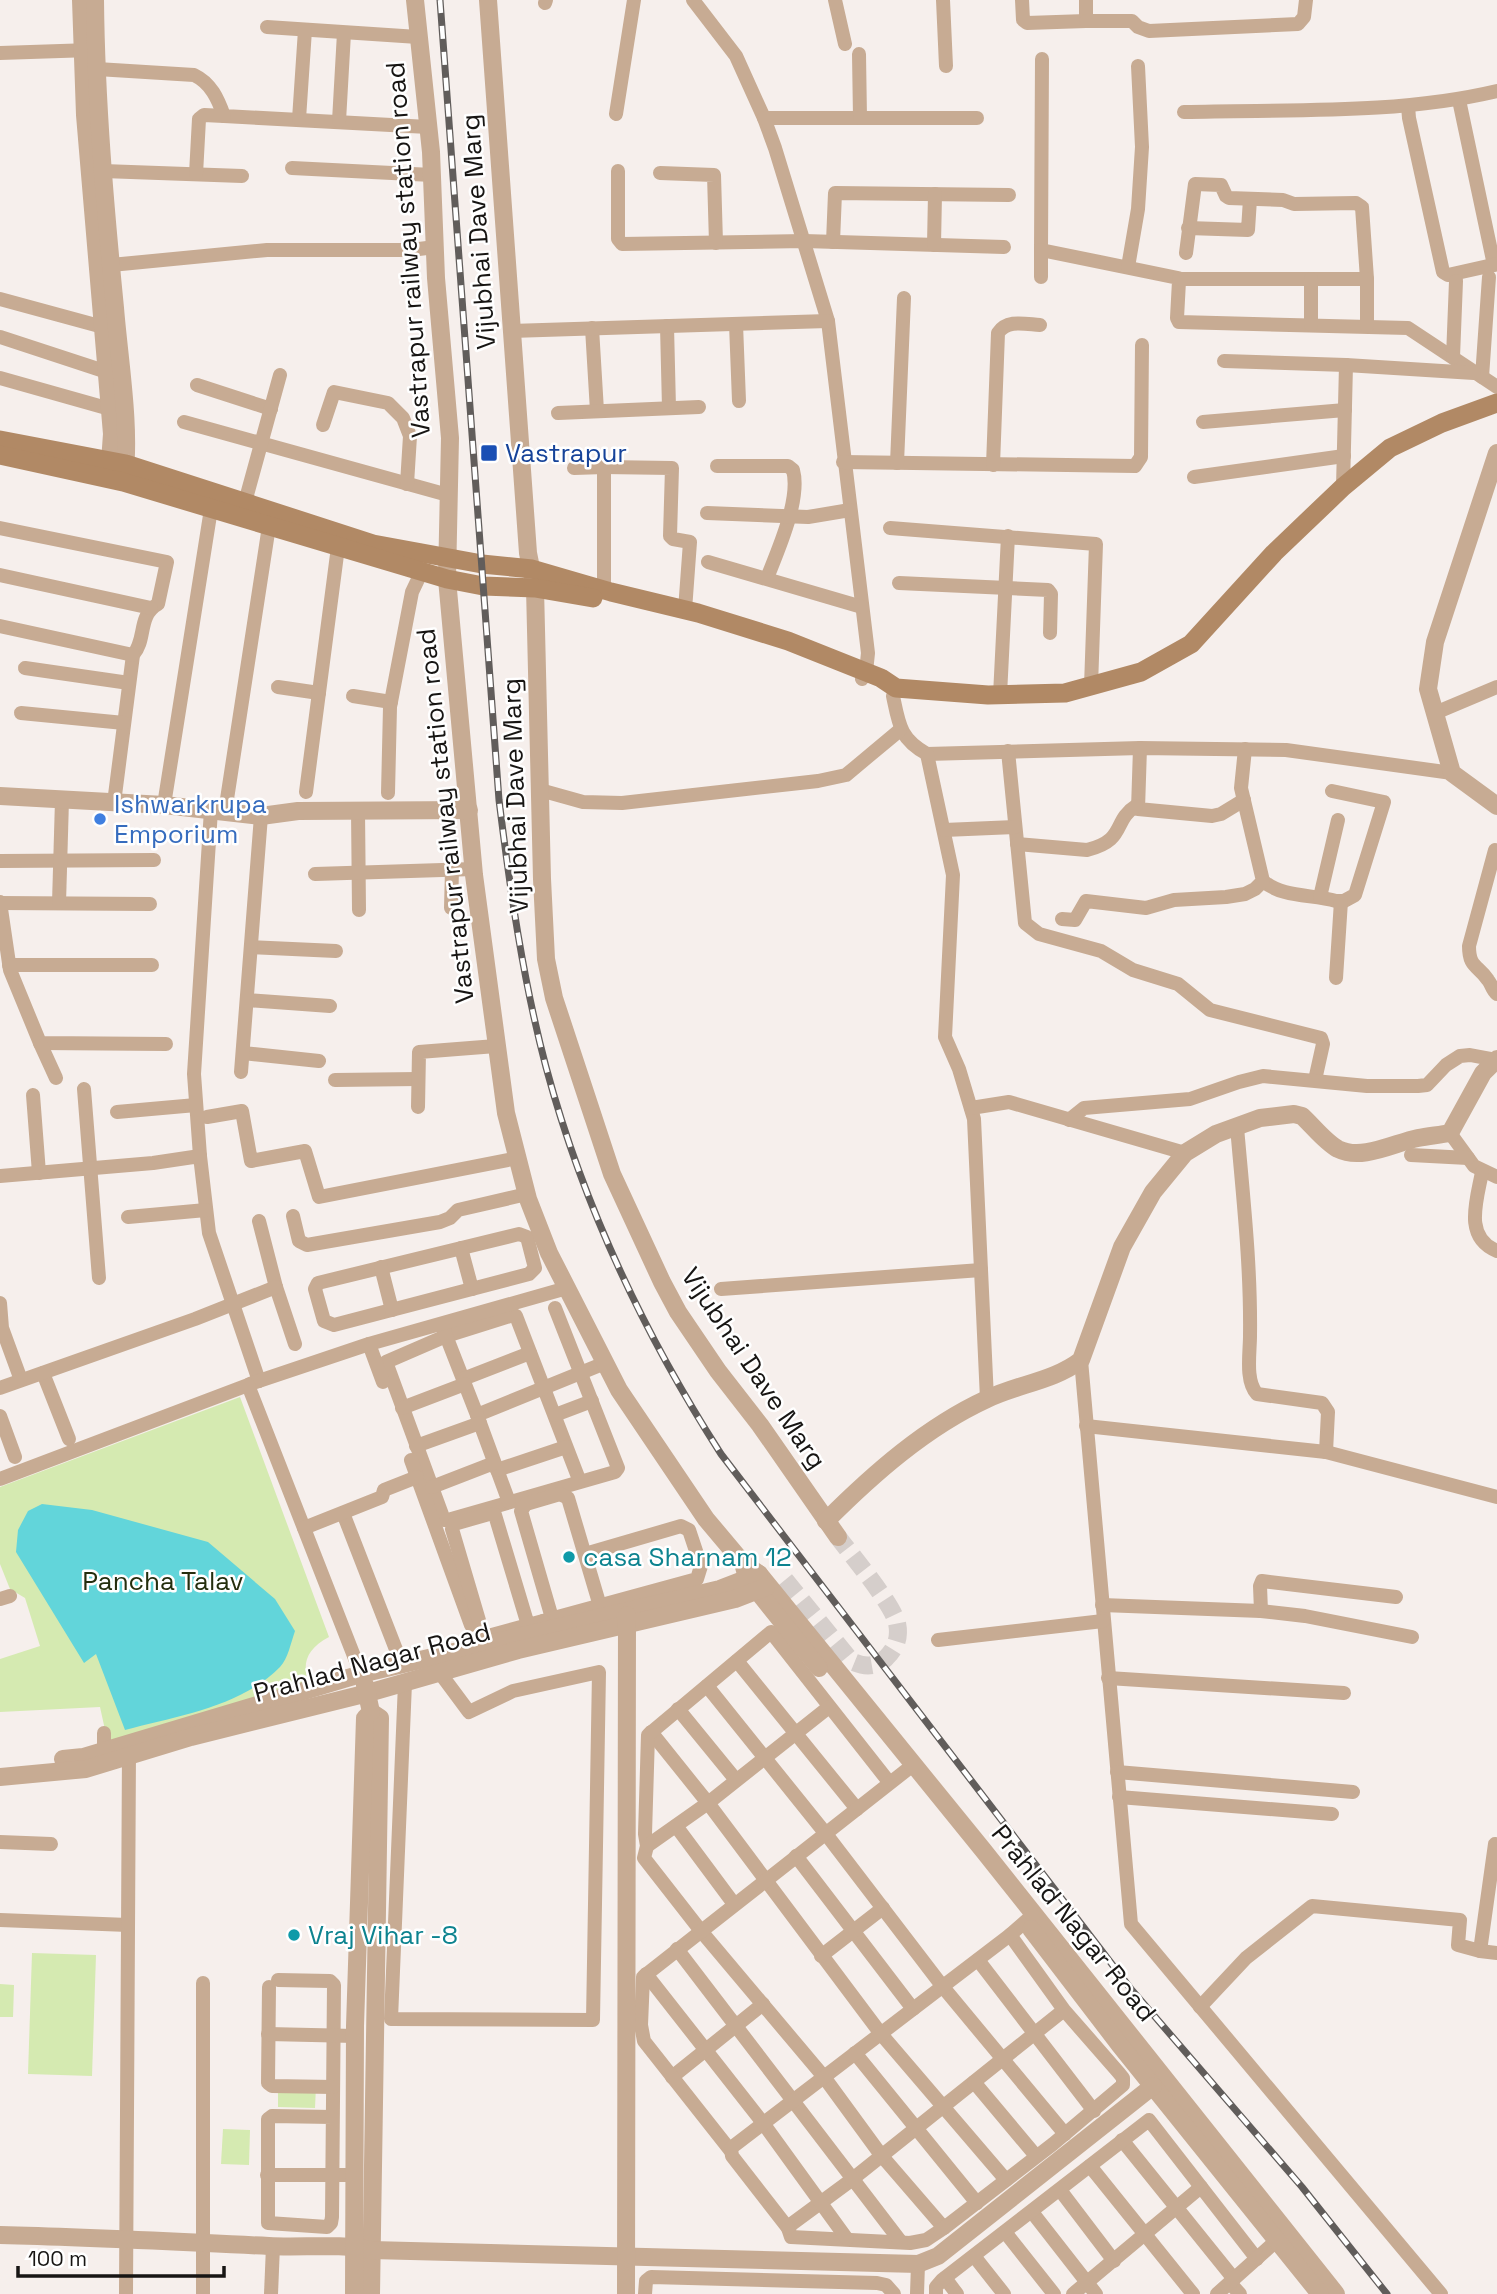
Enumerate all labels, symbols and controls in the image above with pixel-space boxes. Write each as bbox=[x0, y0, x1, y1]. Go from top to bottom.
street label: Vastrapur railway station road bbox=[378, 61, 438, 439]
street label: Vijubhai Dave Marg bbox=[453, 113, 503, 351]
place label: Vastrapur bbox=[505, 436, 627, 470]
marker: Vastrapur bbox=[479, 443, 499, 463]
street label: Vastrapur railway station road bbox=[408, 627, 482, 1005]
street label: Vijubhai Dave Marg bbox=[494, 677, 536, 915]
place label: Ishwarkrupa Emporium bbox=[114, 787, 267, 851]
marker: Ishwarkrupa Emporium bbox=[92, 811, 108, 827]
street label: Vijubhai Dave Marg bbox=[674, 1261, 834, 1475]
place label: casa Sharnam 12 bbox=[583, 1540, 792, 1574]
marker: casa Sharnam 12 bbox=[561, 1549, 577, 1565]
park label: Pancha Talav bbox=[82, 1564, 244, 1598]
street label: Prahlad Nagar Road bbox=[250, 1614, 494, 1710]
street label: Prahlad Nagar Road bbox=[984, 1817, 1164, 2029]
place label: Vraj Vihar -8 bbox=[308, 1918, 458, 1952]
marker: Vraj Vihar -8 bbox=[286, 1927, 302, 1943]
scale bar bbox=[18, 2234, 224, 2278]
text: 100 m bbox=[28, 2245, 87, 2272]

